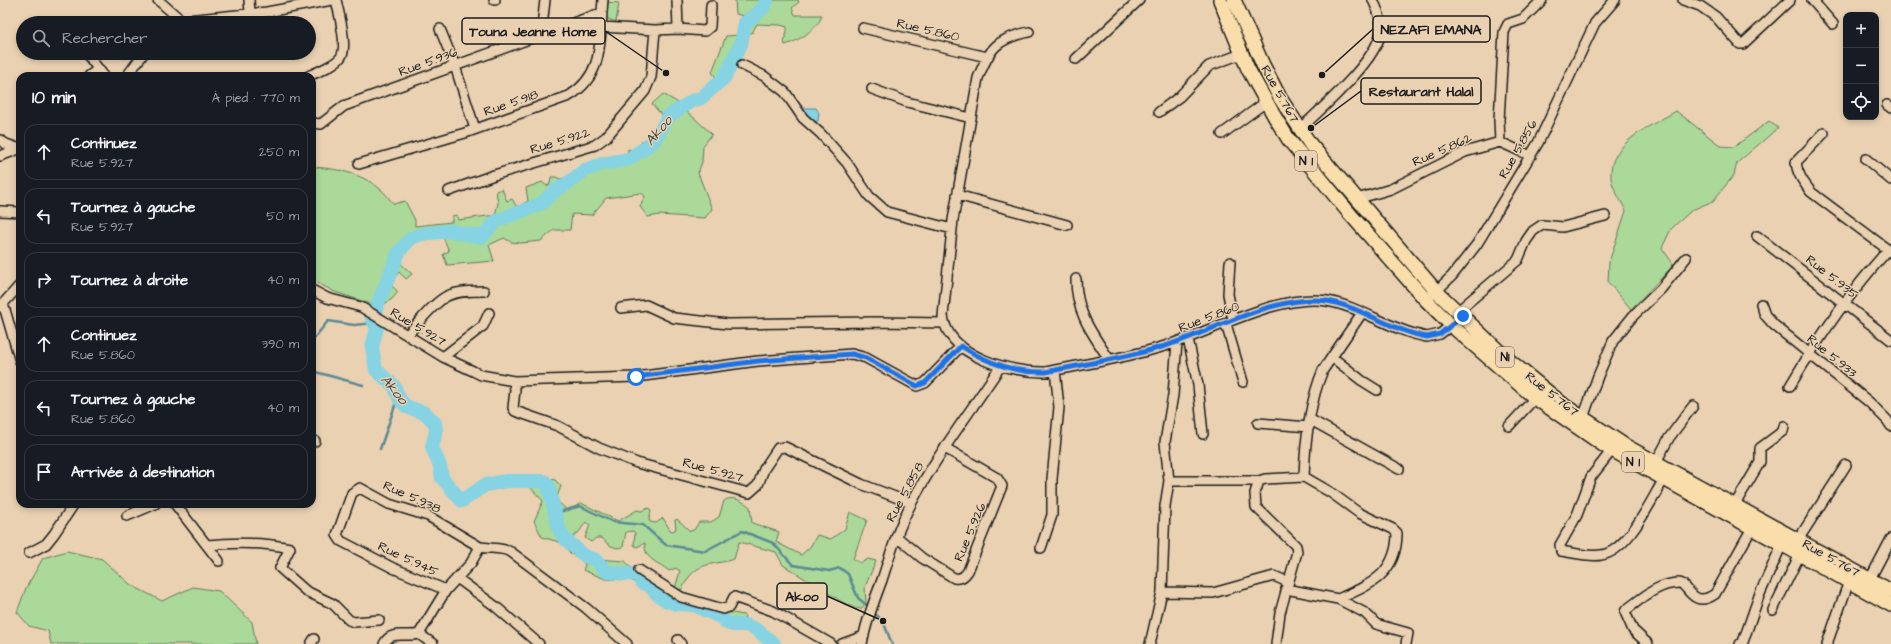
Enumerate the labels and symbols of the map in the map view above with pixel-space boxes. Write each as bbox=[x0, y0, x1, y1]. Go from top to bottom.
street label: Rue 5.860 bbox=[895, 14, 961, 46]
callout: NEZAFI EMANA bbox=[1373, 16, 1490, 42]
callout: Touna Jeanne Home bbox=[462, 18, 605, 44]
text: NEZAFI EMANA bbox=[1380, 20, 1483, 40]
text: Touna Jeanne Home bbox=[468, 22, 597, 42]
street label: Rue 5.936 bbox=[396, 43, 460, 81]
street label: Rue 5.767 bbox=[1256, 62, 1304, 126]
callout: Restaurant Halal bbox=[1361, 78, 1481, 104]
text: Restaurant Halal bbox=[1369, 82, 1474, 102]
street label: Rue 5.918 bbox=[481, 85, 541, 121]
water label: Akoo bbox=[641, 111, 678, 150]
street label: Rue 5.856 bbox=[1494, 116, 1542, 182]
street label: Rue 5.922 bbox=[528, 123, 593, 159]
street label: Rue 5.862 bbox=[1409, 129, 1475, 171]
road number: N 1 bbox=[1295, 151, 1317, 171]
street label: Rue 5.935 bbox=[1802, 251, 1862, 303]
street label: Rue 5.860 bbox=[1176, 297, 1242, 337]
street label: Rue 5.927 bbox=[387, 303, 449, 351]
route end bbox=[1454, 307, 1472, 325]
street label: Rue 5.933 bbox=[1803, 330, 1861, 382]
road number: N1 bbox=[1496, 347, 1514, 367]
street label: Rue 5.767 bbox=[1522, 367, 1582, 421]
route start bbox=[627, 368, 645, 386]
water label: Akoo bbox=[376, 371, 413, 410]
road number: N 1 bbox=[1622, 452, 1644, 472]
street label: Rue 5.927 bbox=[681, 453, 745, 487]
street label: Rue 5.858 bbox=[882, 458, 929, 525]
street label: Rue 5.938 bbox=[380, 476, 444, 518]
street label: Rue 5.926 bbox=[950, 500, 990, 564]
street label: Rue 5.767 bbox=[1799, 535, 1863, 581]
street label: Rue 5.945 bbox=[375, 537, 441, 581]
callout: Akoo bbox=[777, 583, 827, 609]
text: Akoo bbox=[785, 587, 819, 607]

